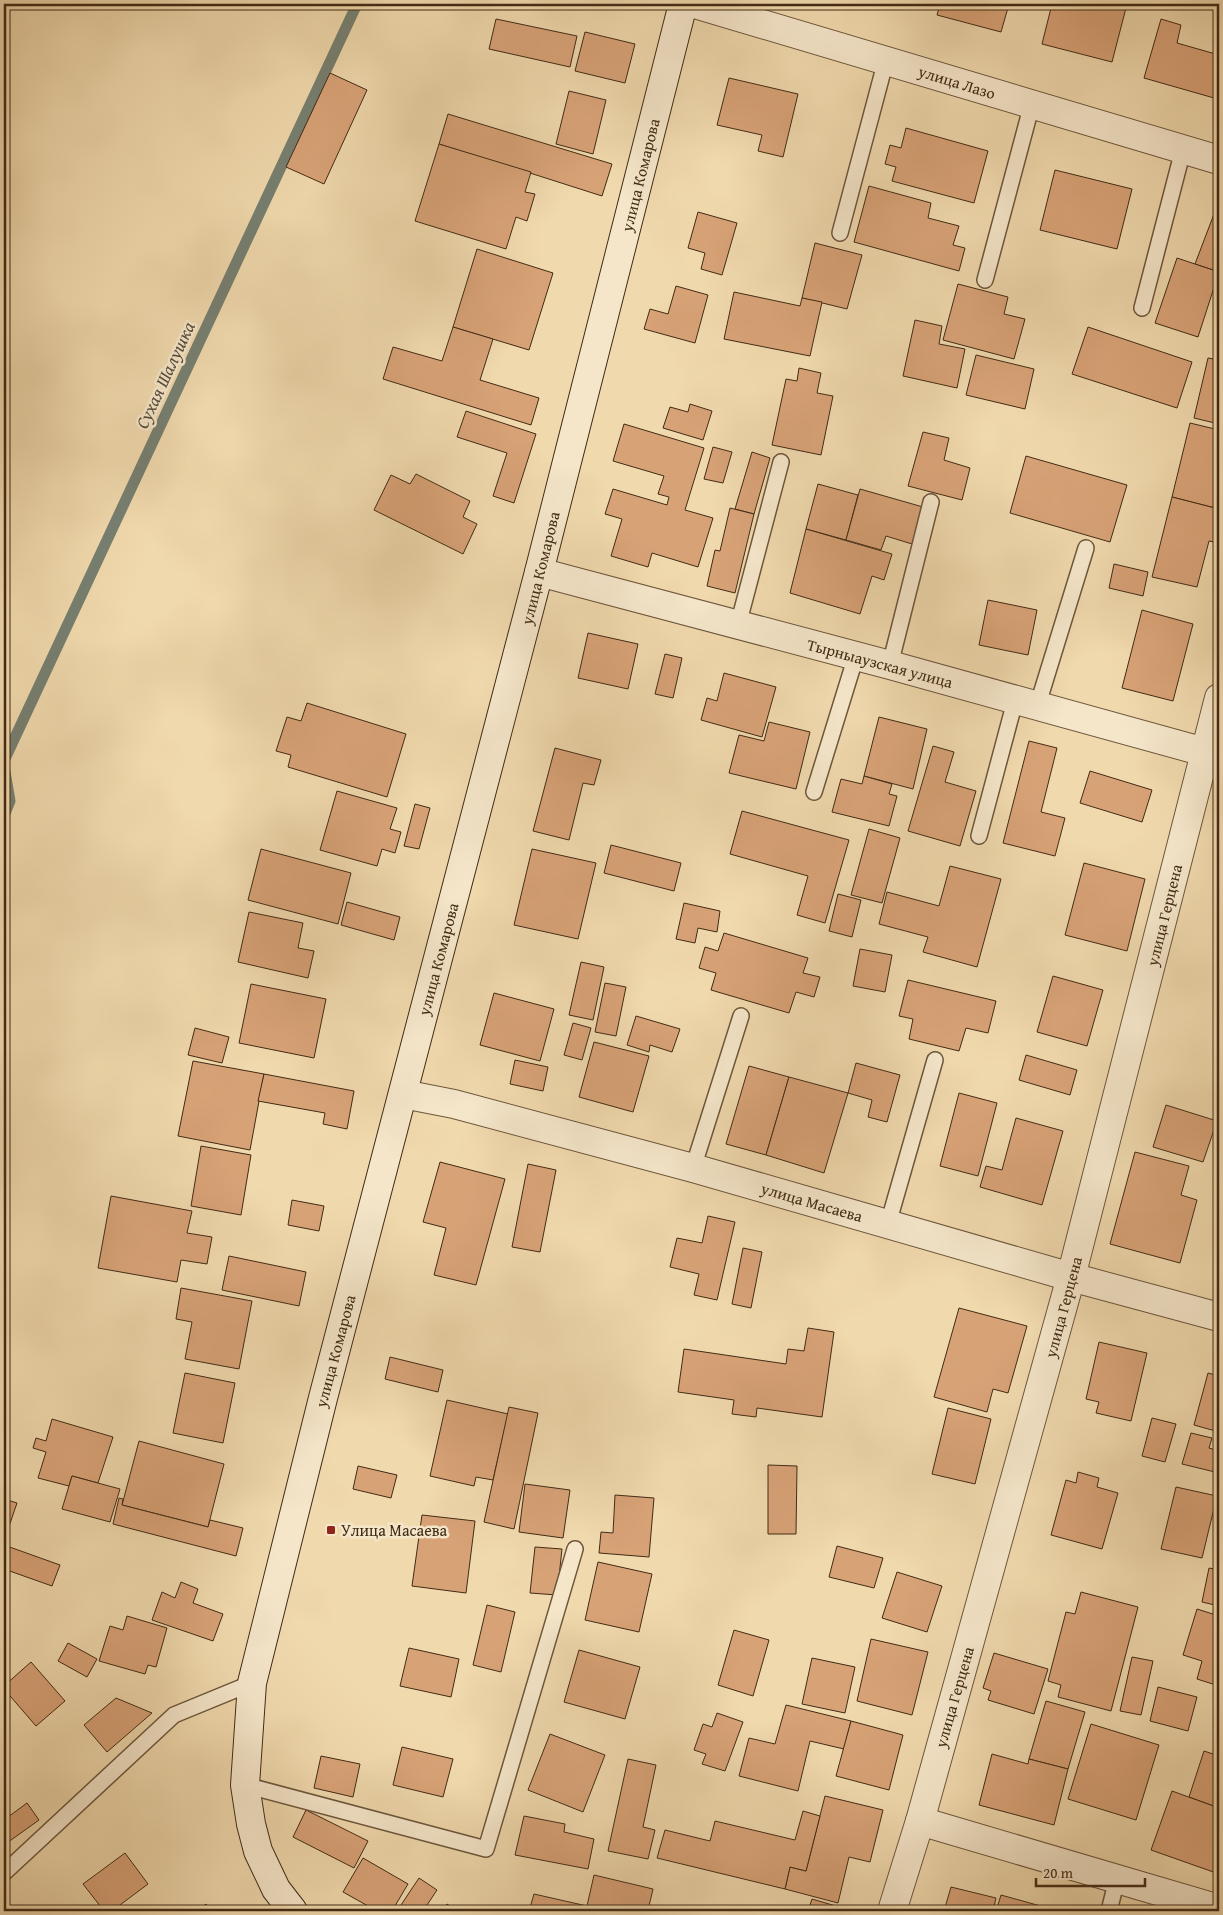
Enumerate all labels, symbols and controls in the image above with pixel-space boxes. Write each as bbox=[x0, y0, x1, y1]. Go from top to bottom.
street label: улица Лазо bbox=[914, 59, 999, 105]
street label: улица Комарова bbox=[614, 115, 666, 235]
water label: Сухая Шалушка bbox=[128, 316, 202, 433]
street label: улица Комарова bbox=[514, 508, 566, 628]
street label: Тырныаузская улица bbox=[804, 632, 956, 694]
street label: улица Герцена bbox=[1140, 861, 1188, 969]
street label: улица Комарова bbox=[411, 900, 465, 1019]
street label: улица Масаева bbox=[757, 1176, 866, 1228]
street label: улица Герцена bbox=[1038, 1253, 1088, 1361]
street label: улица Комарова bbox=[308, 1292, 362, 1411]
place label: Улица Масаева bbox=[341, 1518, 448, 1542]
marker: Улица Масаева bbox=[325, 1524, 337, 1536]
street label: улица Герцена bbox=[928, 1643, 980, 1751]
scale bar bbox=[1036, 1855, 1144, 1887]
text: 20 m bbox=[1043, 1862, 1074, 1883]

